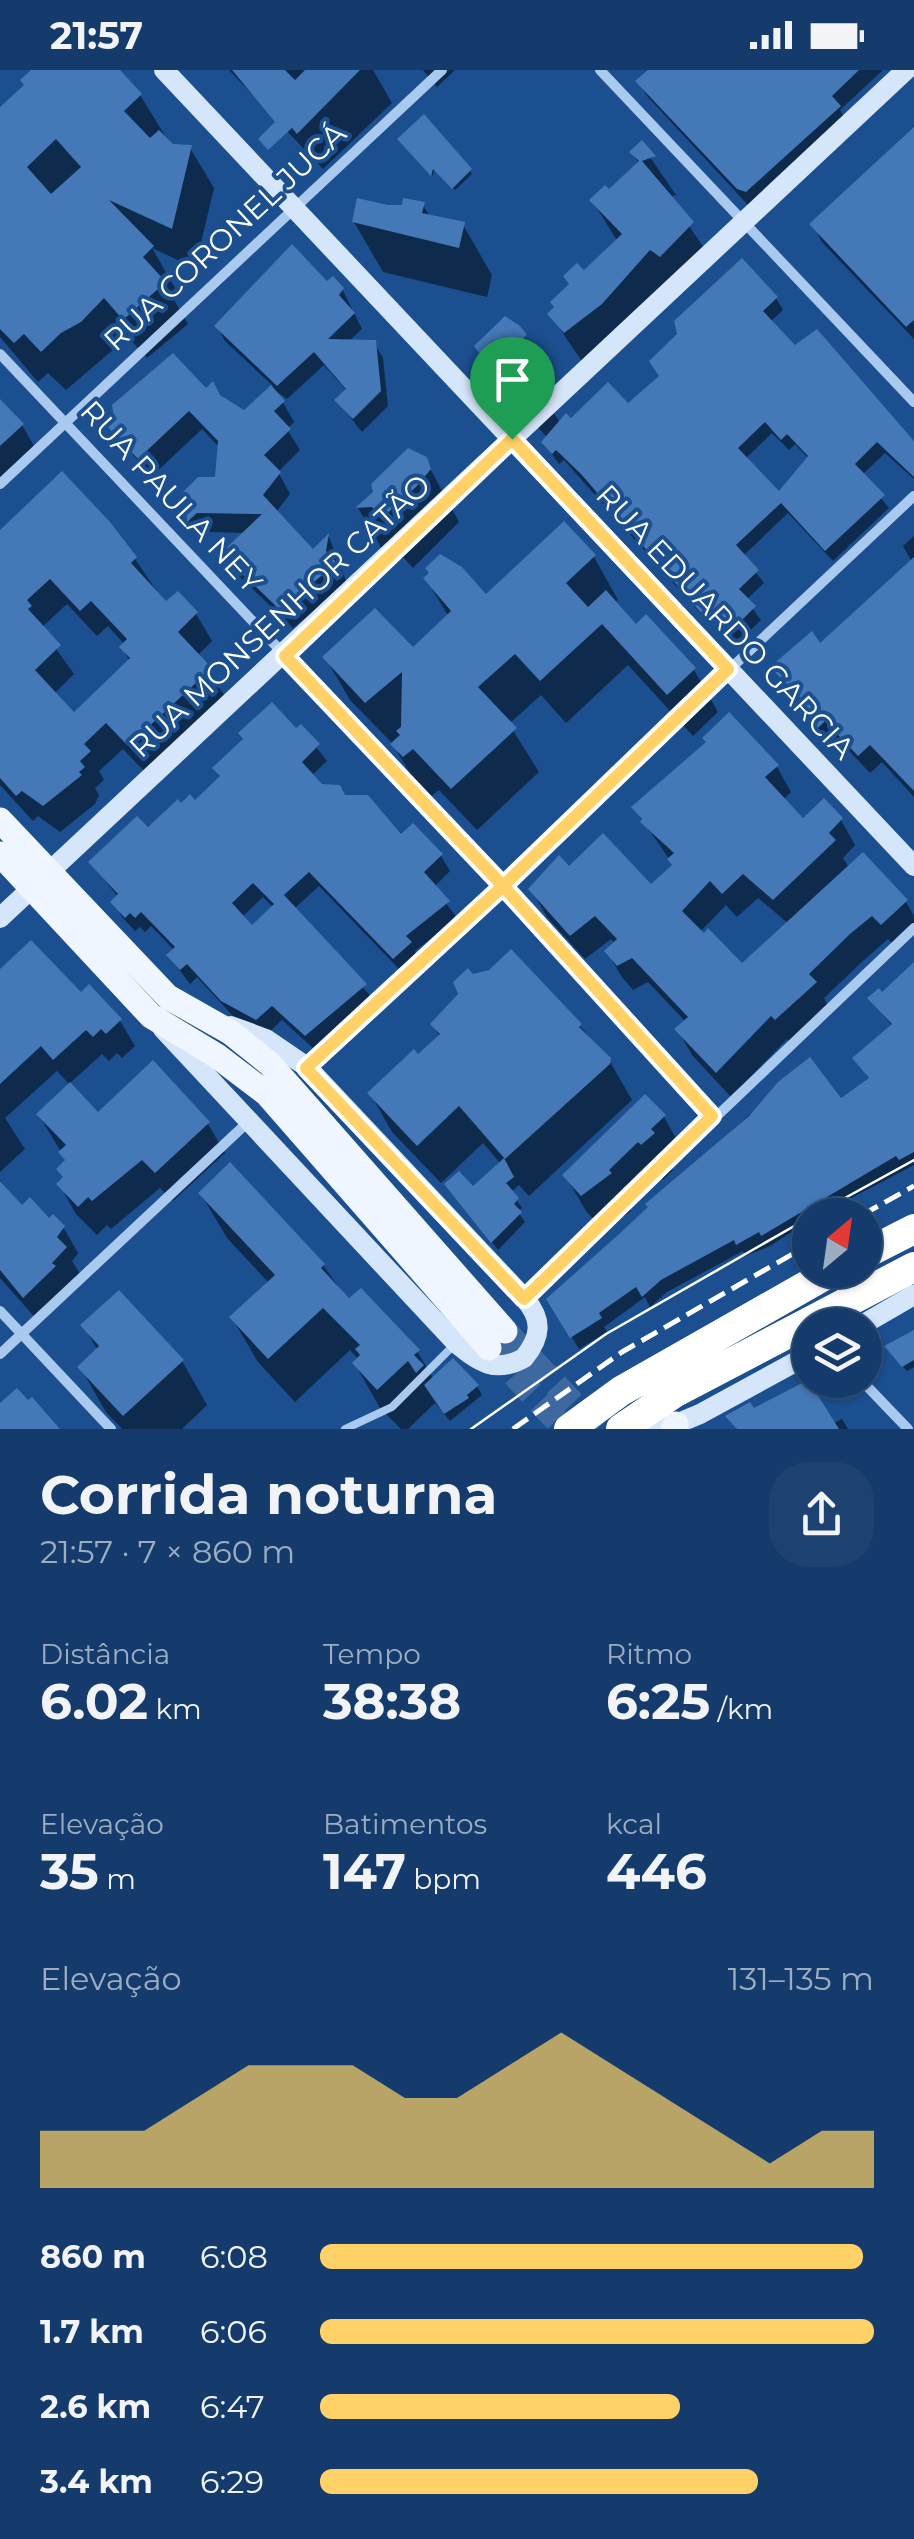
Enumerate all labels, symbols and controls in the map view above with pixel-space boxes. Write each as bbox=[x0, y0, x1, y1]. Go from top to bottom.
text: 21:57 bbox=[50, 12, 143, 59]
street label: RUA CORONEL JUCÁ bbox=[96, 114, 354, 358]
pin bbox=[470, 337, 555, 440]
icon: arrive bbox=[485, 352, 540, 407]
street label: RUA PAULA NEY bbox=[73, 393, 271, 601]
street label: RUA MONSENHOR CATÃO bbox=[121, 466, 438, 765]
street label: RUA EDUARDO GARCIA bbox=[588, 477, 863, 767]
north arrow bbox=[792, 1198, 882, 1288]
map controls bbox=[792, 1198, 882, 1398]
button: layers bbox=[792, 1308, 882, 1398]
text: Corrida noturna bbox=[40, 1461, 497, 1528]
button: share bbox=[769, 1462, 874, 1567]
text: 21:57 · 7 × 860 m bbox=[40, 1532, 295, 1571]
text: Distância bbox=[40, 1637, 170, 1671]
text: Tempo bbox=[323, 1637, 421, 1671]
text: Ritmo bbox=[606, 1637, 692, 1671]
text: 6.02 bbox=[40, 1671, 148, 1732]
text: 38:38 bbox=[323, 1671, 461, 1732]
text: 6:25 bbox=[606, 1671, 710, 1732]
text: km bbox=[148, 1692, 202, 1726]
text: /km bbox=[710, 1692, 773, 1726]
text: Elevação bbox=[40, 1807, 164, 1841]
text: Batimentos bbox=[323, 1807, 487, 1841]
text: kcal bbox=[606, 1807, 662, 1841]
text: 35 bbox=[40, 1841, 99, 1902]
text: 147 bbox=[323, 1841, 406, 1902]
text: 446 bbox=[606, 1841, 707, 1902]
text: m bbox=[99, 1862, 136, 1896]
text: bpm bbox=[406, 1862, 481, 1896]
text: Elevação bbox=[40, 1959, 182, 1998]
text: 131–135 m bbox=[728, 1959, 874, 1998]
text: 860 m bbox=[40, 2237, 146, 2276]
text: 6:08 bbox=[200, 2237, 268, 2276]
text: 1.7 km bbox=[40, 2312, 144, 2351]
text: 6:06 bbox=[200, 2312, 267, 2351]
text: 2.6 km bbox=[40, 2387, 151, 2426]
text: 6:47 bbox=[200, 2387, 265, 2426]
text: 3.4 km bbox=[40, 2462, 153, 2501]
text: 6:29 bbox=[200, 2462, 264, 2501]

